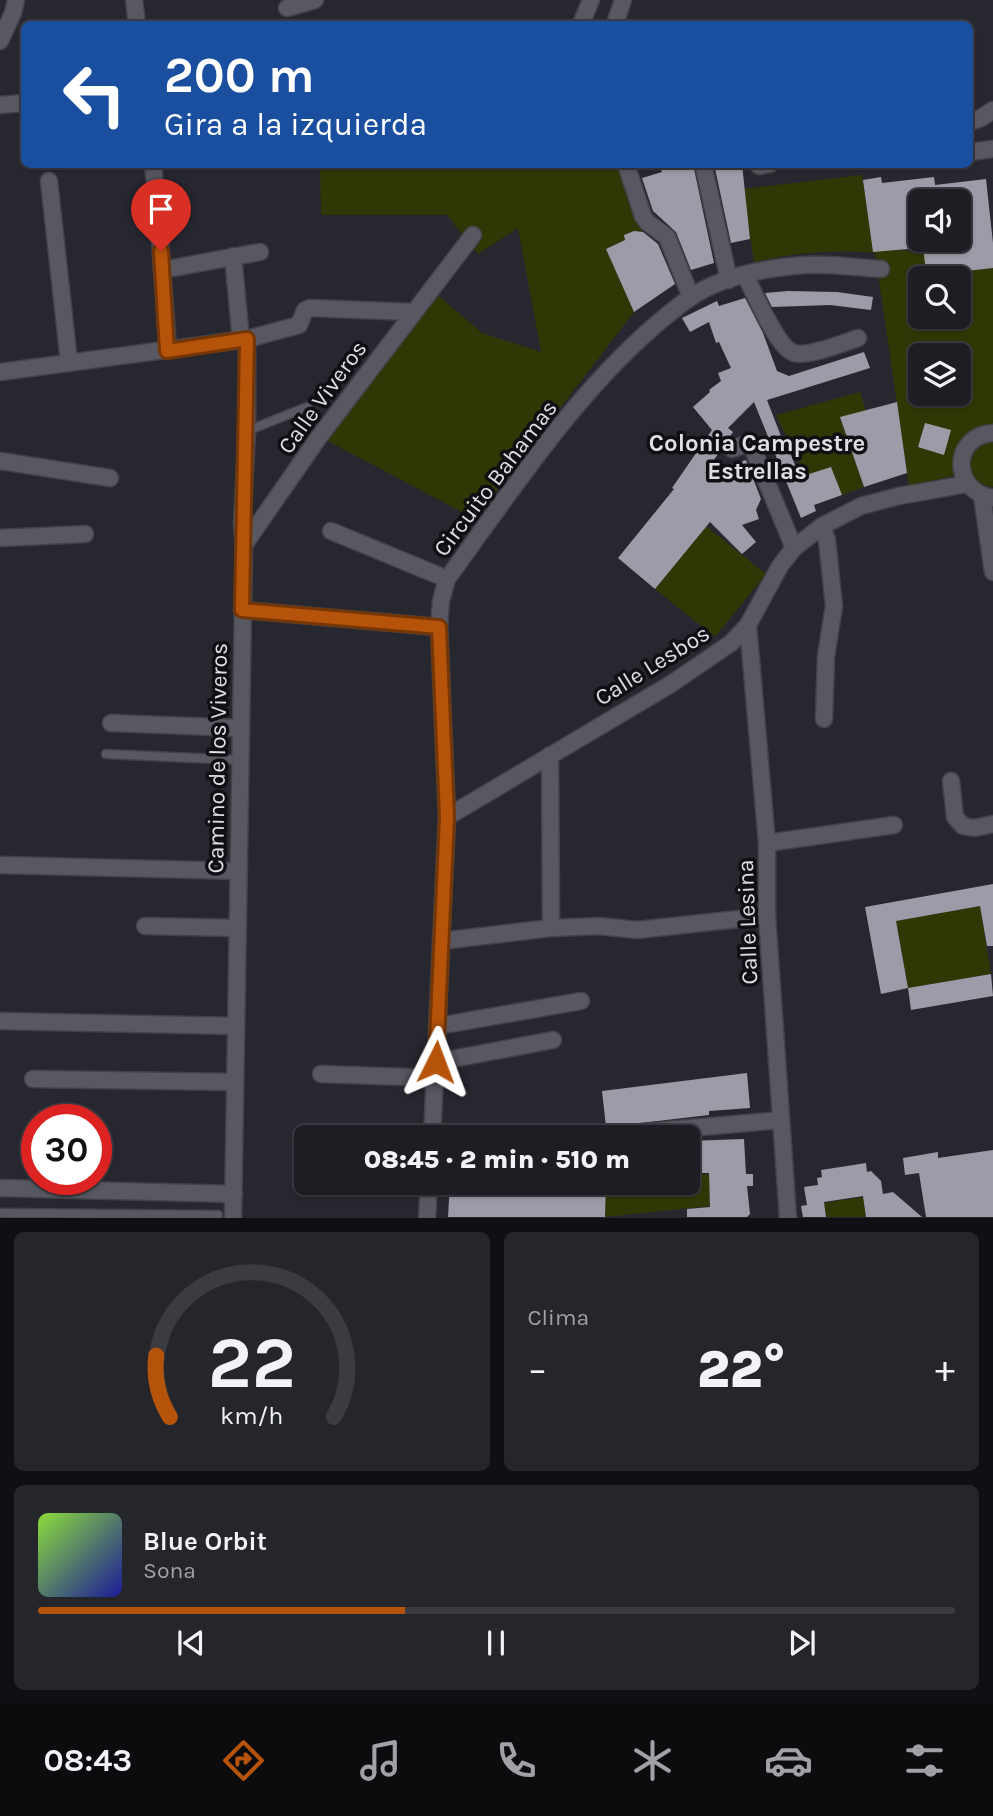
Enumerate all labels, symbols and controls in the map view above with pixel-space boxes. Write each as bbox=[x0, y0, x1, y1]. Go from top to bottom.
text: 200 m bbox=[164, 47, 315, 104]
icon: left bbox=[49, 49, 140, 140]
text: Gira a la izquierda bbox=[164, 106, 427, 143]
pin bbox=[131, 179, 191, 251]
map controls bbox=[908, 189, 971, 406]
button: sound bbox=[908, 189, 971, 252]
icon: arrive bbox=[142, 190, 180, 228]
button: search bbox=[908, 266, 971, 329]
street label: Calle Viveros bbox=[272, 336, 372, 459]
button: layers bbox=[908, 343, 971, 406]
street label: Circuito Bahamas bbox=[428, 395, 563, 562]
district label: Colonia Campestre Estrellas bbox=[649, 429, 865, 485]
street label: Calle Lesbos bbox=[590, 620, 714, 711]
street label: Camino de los Viveros bbox=[202, 642, 233, 874]
street label: Calle Lesina bbox=[732, 859, 763, 985]
position arrow bbox=[399, 1025, 473, 1099]
speed limit sign: 30 bbox=[21, 1104, 112, 1195]
text: 08:45 · 2 min · 510 m bbox=[364, 1144, 630, 1175]
text: Clima bbox=[528, 1304, 589, 1331]
text: 22 bbox=[208, 1321, 296, 1406]
text: 22° bbox=[697, 1339, 786, 1400]
text: − bbox=[528, 1347, 547, 1392]
text: + bbox=[935, 1347, 955, 1392]
text: km/h bbox=[220, 1401, 283, 1430]
text: Blue Orbit bbox=[143, 1526, 267, 1557]
text: Sona bbox=[143, 1557, 196, 1584]
icon: previous bbox=[172, 1624, 210, 1662]
icon: pause bbox=[477, 1624, 515, 1662]
icon: next bbox=[783, 1624, 821, 1662]
icon: directions bbox=[219, 1736, 268, 1785]
icon: music bbox=[356, 1736, 405, 1785]
icon: phone bbox=[492, 1736, 541, 1785]
icon: climate bbox=[628, 1736, 677, 1785]
icon: car bbox=[764, 1736, 813, 1785]
icon: filters bbox=[900, 1736, 949, 1785]
text: 08:43 bbox=[44, 1742, 132, 1779]

